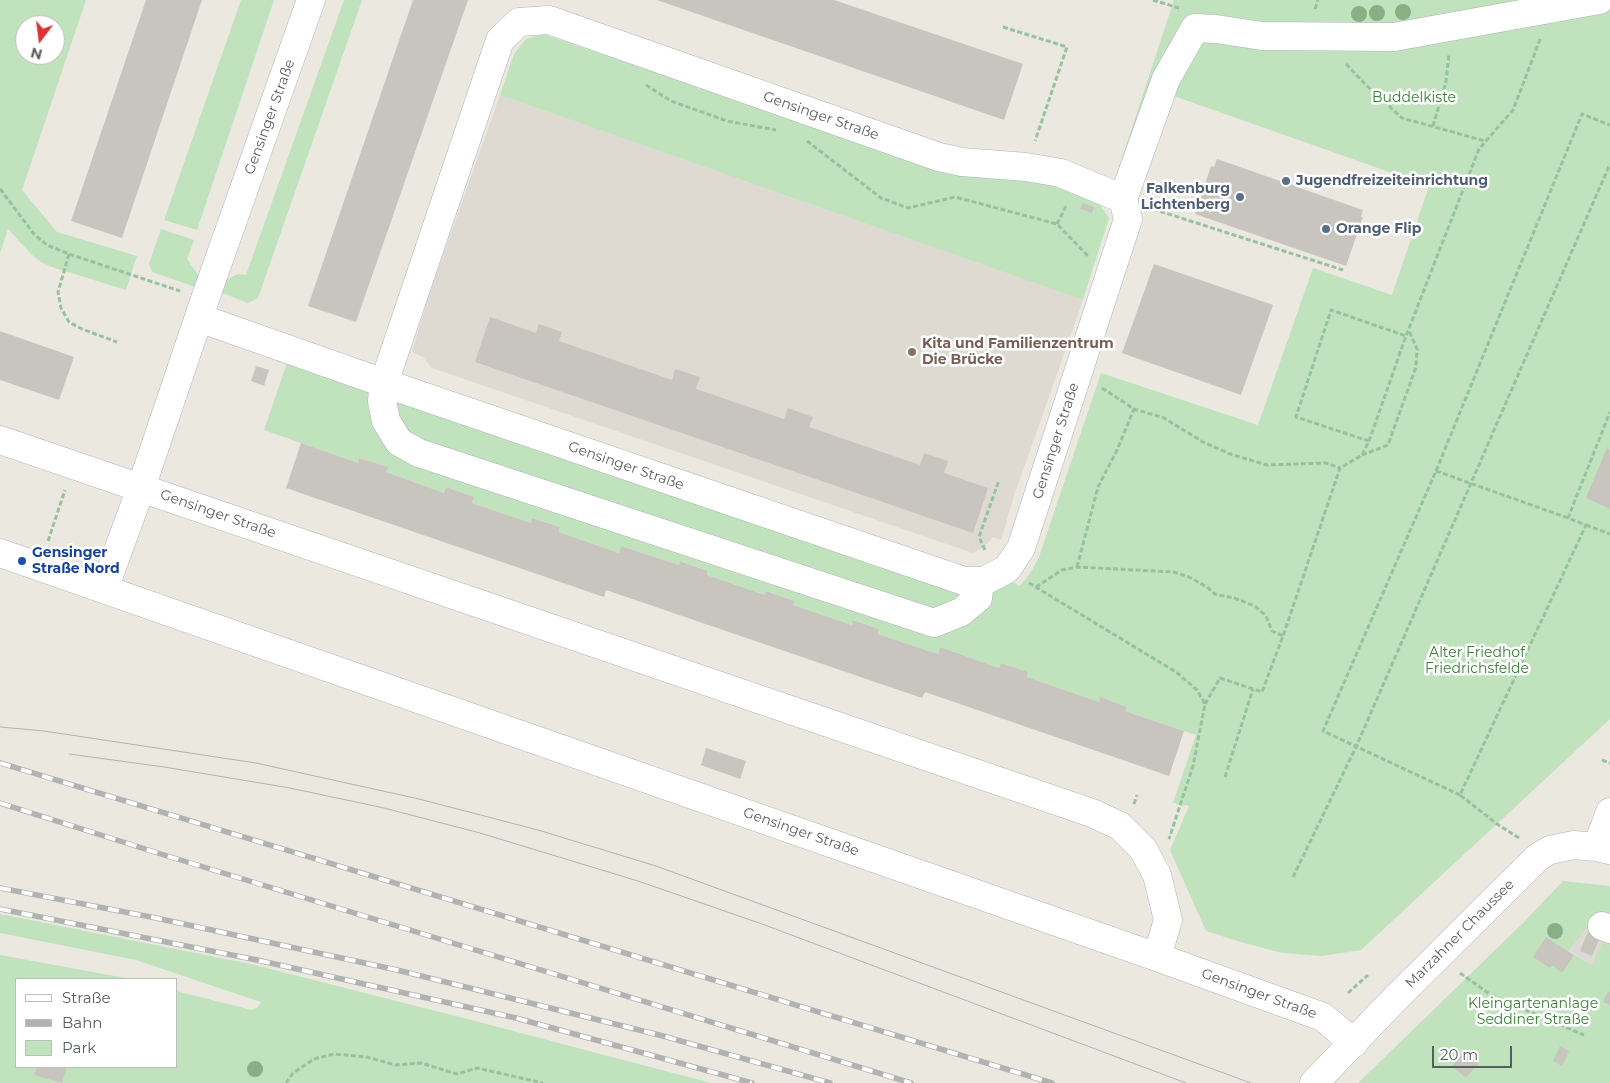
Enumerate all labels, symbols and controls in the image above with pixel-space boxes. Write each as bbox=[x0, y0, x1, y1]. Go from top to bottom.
north arrow bbox=[15, 15, 65, 65]
text: N bbox=[29, 43, 44, 64]
street label: Gensinger Straße bbox=[241, 57, 299, 177]
street label: Gensinger Straße bbox=[761, 88, 881, 144]
park label: Buddelkiste bbox=[1372, 90, 1456, 106]
place label: Jugendfreizeiteinrichtung bbox=[1296, 173, 1488, 189]
marker: Jugendfreizeiteinrichtung bbox=[1280, 175, 1292, 187]
place label: Falkenburg Lichtenberg bbox=[1141, 181, 1230, 213]
marker: Falkenburg Lichtenberg bbox=[1234, 191, 1246, 203]
place label: Orange Flip bbox=[1336, 221, 1421, 237]
marker: Orange Flip bbox=[1320, 223, 1332, 235]
place label: Kita und Familienzentrum Die Brücke bbox=[922, 336, 1114, 368]
marker: Kita und Familienzentrum Die Brücke bbox=[906, 346, 918, 358]
street label: Gensinger Straße bbox=[1029, 381, 1083, 501]
street label: Gensinger Straße bbox=[566, 438, 686, 494]
street label: Gensinger Straße bbox=[158, 486, 278, 542]
place label: Gensinger Straße Nord bbox=[32, 545, 120, 578]
marker: Gensinger Straße Nord bbox=[16, 555, 28, 567]
park label: Alter Friedhof Friedrichsfelde bbox=[1425, 645, 1529, 678]
street label: Gensinger Straße bbox=[741, 804, 861, 860]
street label: Marzahner Chaussee bbox=[1402, 876, 1518, 992]
street label: Gensinger Straße bbox=[1199, 965, 1319, 1023]
legend bbox=[15, 978, 178, 1068]
text: Straße bbox=[62, 988, 111, 1007]
park label: Kleingartenanlage Seddiner Straße bbox=[1468, 996, 1598, 1028]
text: Bahn bbox=[62, 1013, 102, 1032]
scale bar bbox=[1435, 1036, 1515, 1068]
text: Park bbox=[62, 1038, 96, 1057]
text: 20 m bbox=[1440, 1045, 1478, 1064]

